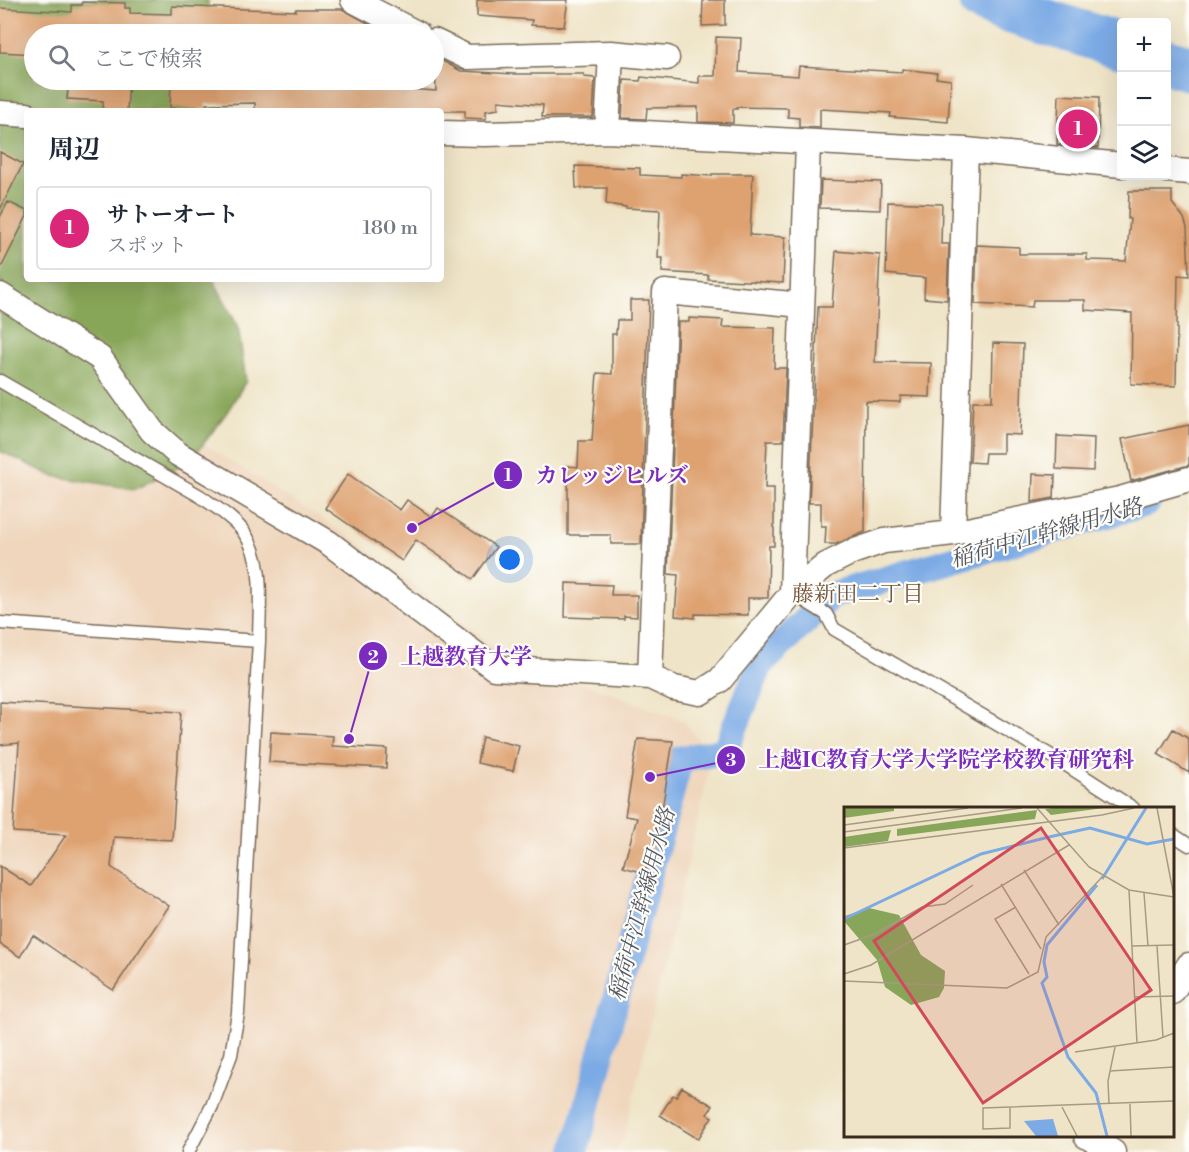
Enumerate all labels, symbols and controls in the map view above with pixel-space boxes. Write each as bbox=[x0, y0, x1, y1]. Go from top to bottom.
map controls bbox=[1117, 18, 1171, 180]
button: + bbox=[1117, 18, 1171, 72]
search box bbox=[24, 24, 444, 90]
icon: search bbox=[45, 41, 78, 74]
text: ここで検索 bbox=[93, 46, 203, 73]
button: − bbox=[1117, 72, 1171, 126]
pin: 1 bbox=[1058, 106, 1098, 152]
button: layers bbox=[1117, 126, 1171, 180]
text: 周辺 bbox=[48, 134, 100, 166]
text: サトーオート bbox=[107, 202, 239, 229]
text: 1 bbox=[65, 216, 74, 241]
text: 180 m bbox=[363, 216, 418, 241]
text: スポット bbox=[107, 234, 187, 259]
callout: カレッジヒルズ bbox=[493, 455, 701, 495]
text: カレッジヒルズ bbox=[535, 463, 689, 490]
text: 1 bbox=[504, 464, 513, 487]
water label: 稲荷中江幹線用水路 bbox=[948, 493, 1147, 574]
your location bbox=[495, 545, 524, 574]
district label: 藤新田二丁目 bbox=[792, 581, 924, 608]
callout: 上越教育大学 bbox=[358, 636, 544, 676]
text: 上越教育大学 bbox=[400, 644, 532, 671]
text: 2 bbox=[367, 646, 379, 669]
callout: 上越IC教育大学大学院学校教育研究科 bbox=[716, 740, 1146, 780]
text: 上越IC教育大学大学院学校教育研究科 bbox=[758, 747, 1134, 774]
text: 3 bbox=[726, 749, 737, 772]
water label: 稲荷中江幹線用水路 bbox=[604, 803, 682, 1004]
inset map bbox=[844, 807, 1174, 1137]

